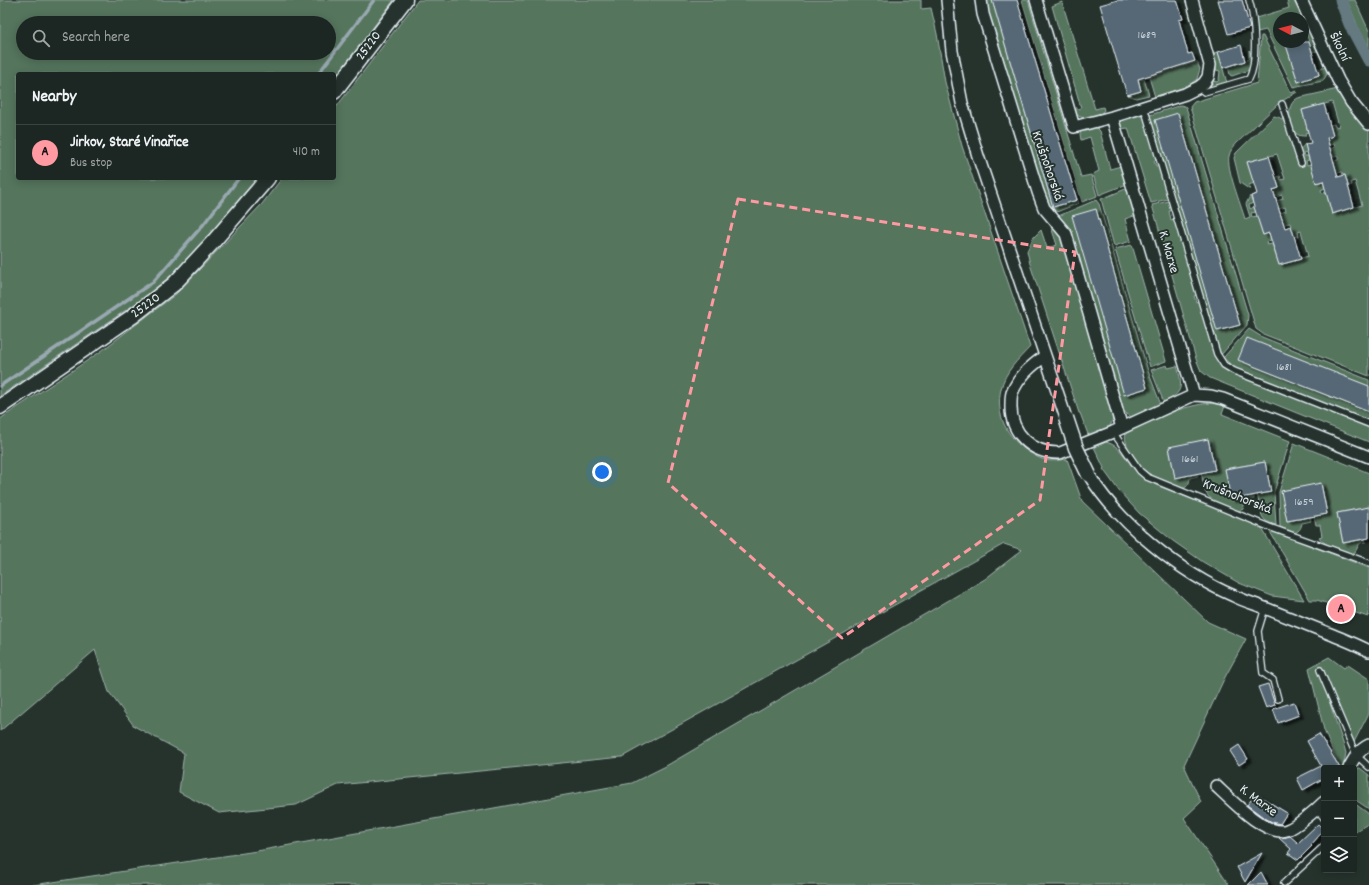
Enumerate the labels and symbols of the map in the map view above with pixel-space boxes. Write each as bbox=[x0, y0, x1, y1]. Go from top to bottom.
north arrow bbox=[1273, 12, 1309, 48]
street label: 25220 bbox=[351, 27, 387, 65]
house number: 1689 bbox=[1138, 27, 1156, 44]
street label: Školní bbox=[1323, 29, 1355, 66]
street label: Krušnohorská bbox=[1026, 128, 1068, 204]
street label: K. Marxe bbox=[1152, 228, 1184, 276]
street label: 25220 bbox=[127, 288, 165, 324]
house number: 1681 bbox=[1276, 359, 1292, 376]
house number: 1661 bbox=[1181, 451, 1199, 468]
your location bbox=[592, 462, 612, 482]
street label: Krušnohorská bbox=[1199, 474, 1275, 520]
house number: 1659 bbox=[1294, 494, 1314, 511]
pin: A bbox=[1328, 594, 1354, 624]
street label: K. Marxe bbox=[1235, 780, 1281, 822]

